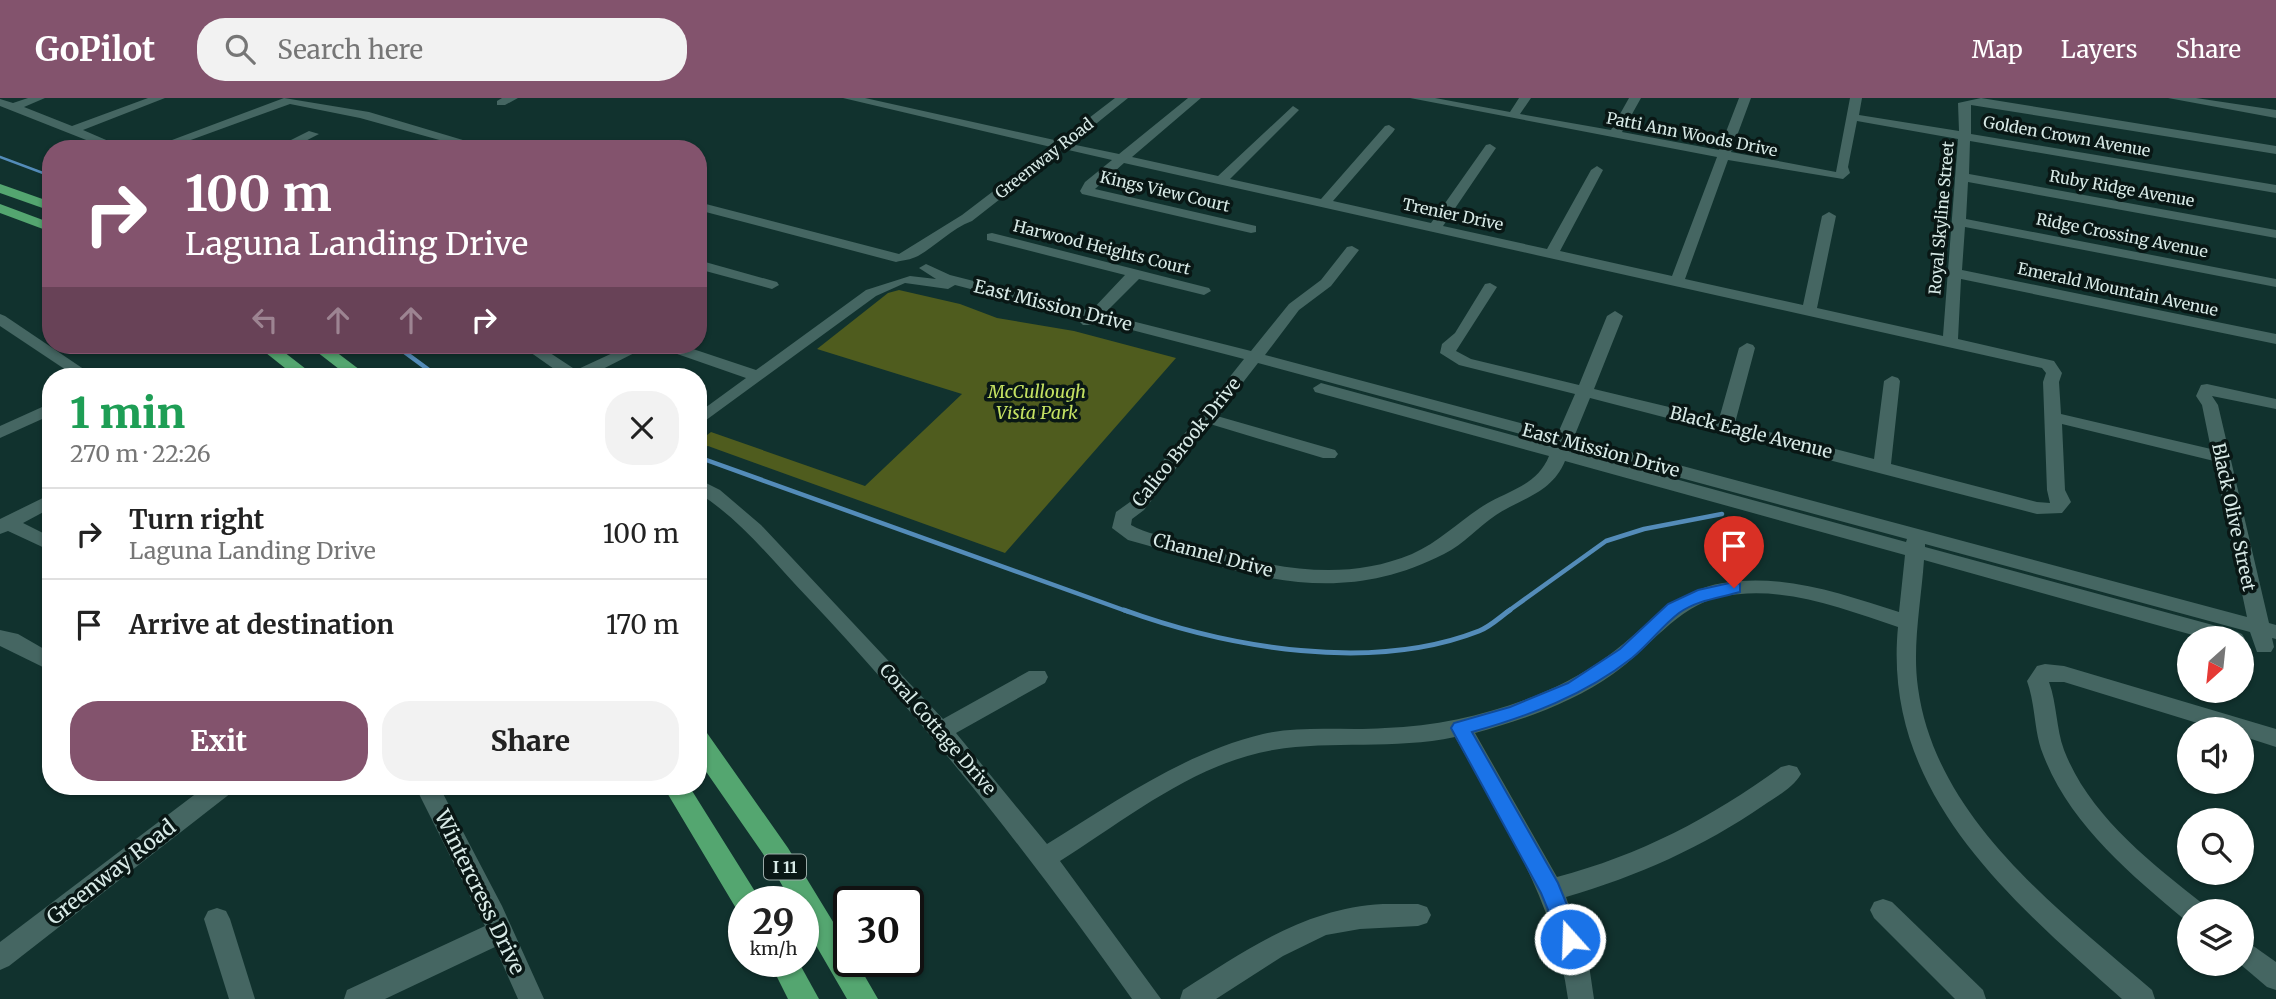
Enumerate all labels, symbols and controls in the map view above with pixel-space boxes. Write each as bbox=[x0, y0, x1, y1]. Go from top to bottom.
search box bbox=[197, 18, 687, 81]
text: GoPilot bbox=[35, 29, 155, 70]
icon: search bbox=[221, 30, 259, 68]
text: Search here bbox=[277, 33, 423, 66]
text: Map bbox=[1972, 34, 2023, 65]
text: Layers bbox=[2061, 34, 2137, 65]
text: Share bbox=[2175, 34, 2241, 65]
street label: Patti Ann Woods Drive bbox=[1605, 108, 1779, 160]
street label: Golden Crown Avenue bbox=[1982, 111, 2152, 161]
street label: Greenway Road bbox=[991, 113, 1097, 203]
street label: Royal Skyline Street bbox=[1924, 140, 1958, 296]
text: 100 m bbox=[185, 163, 332, 224]
street label: Ruby Ridge Avenue bbox=[2048, 165, 2196, 211]
street label: Kings View Court bbox=[1098, 166, 1233, 216]
icon: right bbox=[70, 168, 161, 259]
street label: Trenier Drive bbox=[1401, 194, 1505, 234]
street label: Ridge Crossing Avenue bbox=[2034, 209, 2210, 261]
street label: Harwood Heights Court bbox=[1011, 215, 1193, 279]
text: Laguna Landing Drive bbox=[185, 224, 528, 264]
street label: Emerald Mountain Avenue bbox=[2016, 258, 2220, 320]
street label: East Mission Drive bbox=[972, 274, 1134, 336]
icon: left bbox=[246, 301, 284, 339]
icon: ahead bbox=[319, 301, 357, 339]
icon: ahead bbox=[392, 301, 430, 339]
icon: right bbox=[465, 301, 503, 339]
street label: Calico Brook Drive bbox=[1127, 373, 1245, 511]
park label: McCullough Vista Park bbox=[987, 380, 1086, 424]
text: 1 min bbox=[70, 387, 185, 439]
button: close bbox=[605, 391, 679, 465]
street label: Black Eagle Avenue bbox=[1667, 401, 1835, 463]
street label: East Mission Drive bbox=[1520, 418, 1682, 482]
text: 270 m · 22:26 bbox=[70, 439, 211, 468]
street label: Black Olive Street bbox=[2207, 441, 2261, 593]
text: Turn right bbox=[129, 503, 264, 536]
icon: right bbox=[70, 515, 108, 553]
pin bbox=[1704, 516, 1764, 588]
text: 100 m bbox=[603, 517, 679, 550]
icon: arrive bbox=[1715, 527, 1753, 565]
street label: Channel Drive bbox=[1151, 528, 1275, 582]
text: Laguna Landing Drive bbox=[129, 536, 376, 565]
icon: arrive bbox=[70, 606, 108, 644]
text: Arrive at destination bbox=[129, 608, 394, 641]
text: 170 m bbox=[606, 608, 679, 641]
north arrow bbox=[2177, 626, 2254, 704]
map controls bbox=[2177, 626, 2254, 976]
street label: Coral Cottage Drive bbox=[875, 659, 1001, 799]
button: Exit bbox=[70, 701, 368, 781]
button: Share bbox=[382, 701, 679, 781]
button: sound bbox=[2177, 717, 2254, 794]
street label: Wintercress Drive bbox=[428, 804, 532, 979]
button: search bbox=[2177, 808, 2254, 885]
street label: Greenway Road bbox=[41, 813, 181, 931]
road number: I 11 bbox=[764, 854, 806, 880]
speed limit sign: 30 bbox=[833, 886, 924, 977]
button: layers bbox=[2177, 899, 2254, 976]
text: 29 bbox=[753, 900, 794, 944]
position arrow bbox=[1533, 902, 1607, 976]
text: km/h bbox=[750, 937, 797, 960]

